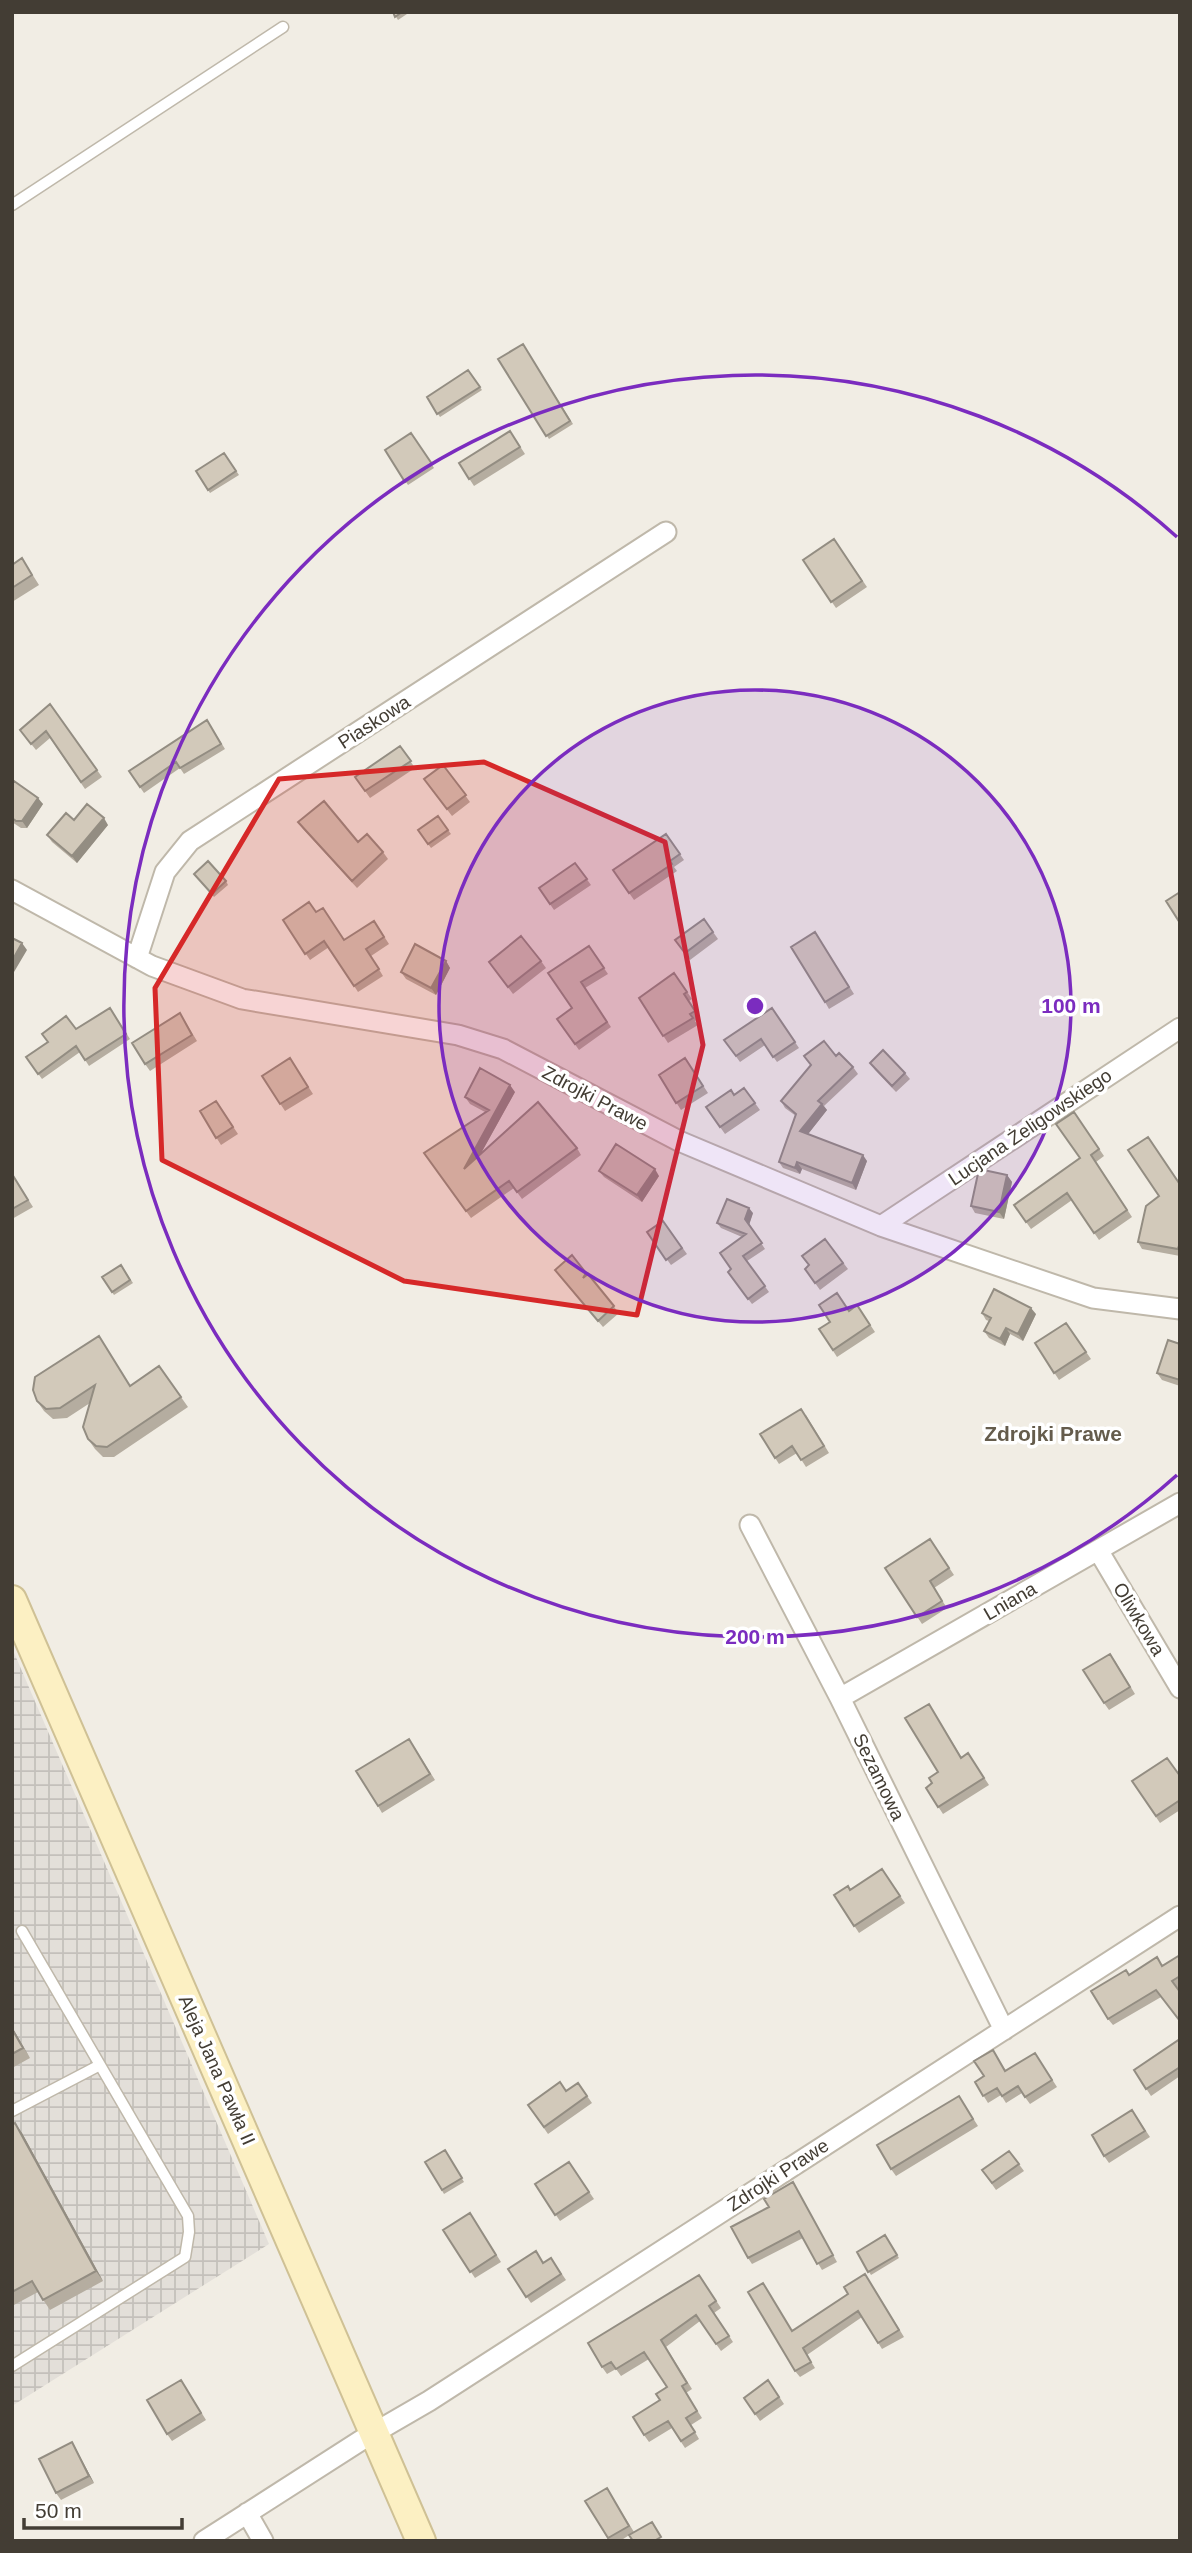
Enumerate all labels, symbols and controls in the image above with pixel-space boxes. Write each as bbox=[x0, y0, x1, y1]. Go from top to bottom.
street label: Piaskowa bbox=[334, 691, 414, 753]
centre of rings bbox=[743, 994, 767, 1018]
text: 100 m bbox=[1041, 994, 1101, 1017]
street label: Zdrojki Prawe bbox=[539, 1061, 651, 1135]
street label: Lucjana Żeligowskiego bbox=[944, 1065, 1116, 1189]
district label: Zdrojki Prawe bbox=[984, 1422, 1122, 1445]
street label: Lniana bbox=[980, 1577, 1040, 1624]
street label: Oliwkowa bbox=[1109, 1579, 1169, 1660]
text: 200 m bbox=[725, 1625, 785, 1648]
street label: Sezamowa bbox=[849, 1730, 909, 1824]
street label: Aleja Jana Pawła II bbox=[175, 1992, 259, 2148]
street label: Zdrojki Prawe bbox=[724, 2135, 832, 2215]
scale bar bbox=[24, 2486, 182, 2530]
text: 50 m bbox=[35, 2499, 82, 2522]

